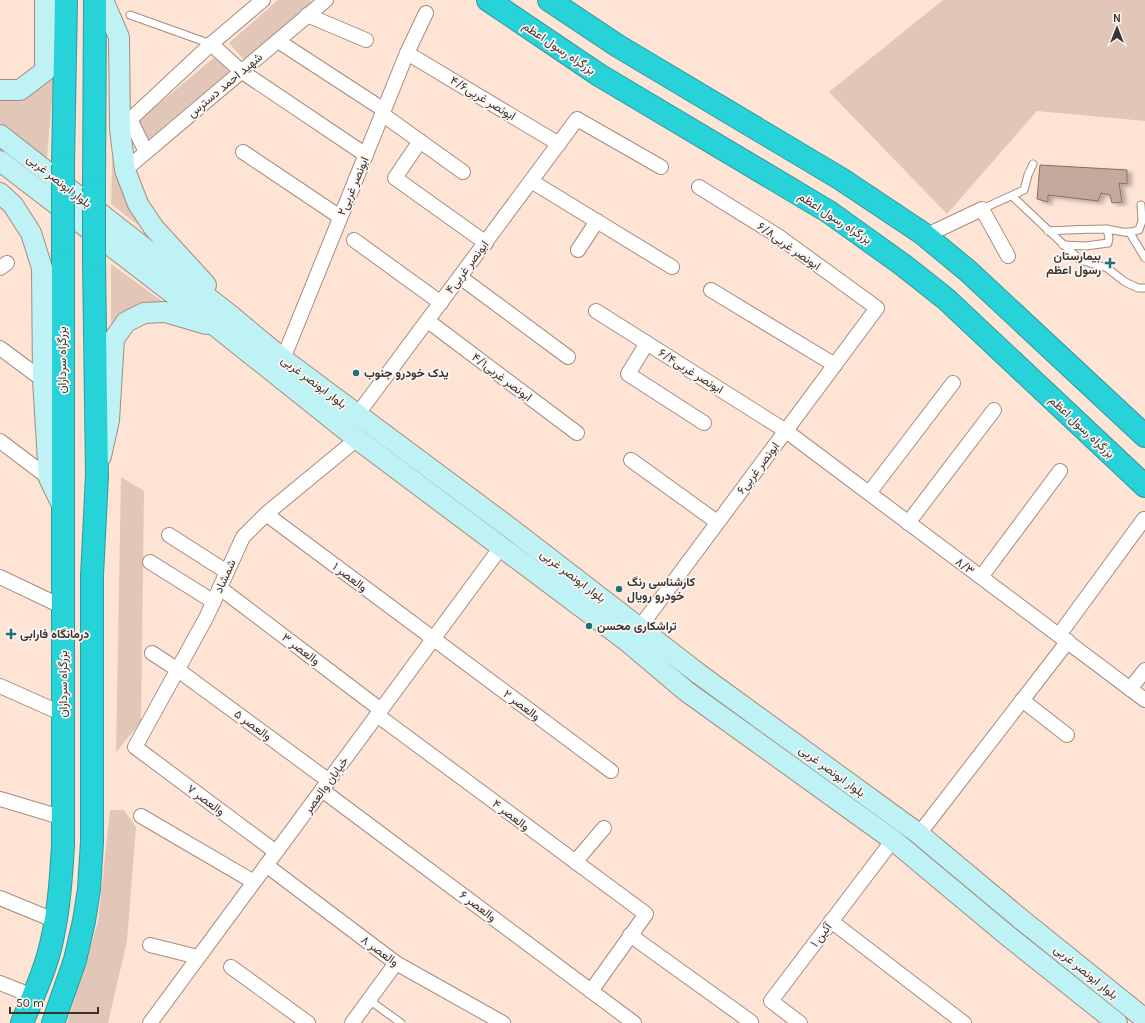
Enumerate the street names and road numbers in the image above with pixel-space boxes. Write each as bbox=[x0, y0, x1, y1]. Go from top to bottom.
street label: بزرگراه رسول اعظم bbox=[519, 19, 598, 78]
street label: شهید احمد دسترس bbox=[185, 50, 266, 121]
street label: ۴/۶ابونصر غربی bbox=[447, 73, 518, 124]
street label: بلوار ابونصر غربی bbox=[23, 151, 94, 211]
street label: ۲ابونصر غربی bbox=[334, 155, 373, 218]
street label: بزرگراه رسول اعظم bbox=[795, 189, 874, 248]
street label: ۶/۸ابونصر غربی bbox=[754, 219, 823, 274]
street label: ۴ابونصر غربی bbox=[443, 238, 492, 297]
street label: بزرگراه سرداران bbox=[55, 326, 70, 394]
street label: ۶/۴ابونصر غربی bbox=[655, 346, 726, 397]
street label: ۴/۱ابونصر غربی bbox=[469, 350, 535, 405]
street label: بلوار ابونصر غربی bbox=[278, 353, 350, 412]
street label: بزرگراه رسول اعظم bbox=[1046, 393, 1118, 462]
street label: ۶ابونصر غربی bbox=[734, 439, 783, 497]
street label: بلوار ابونصر غربی bbox=[537, 547, 609, 606]
street label: ۸/۳ bbox=[953, 554, 977, 578]
street label: شمشاد bbox=[211, 557, 239, 595]
street label: والعصر ۱ bbox=[329, 559, 370, 595]
street label: والعصر ۳ bbox=[279, 630, 323, 669]
street label: بزرگراه سرداران bbox=[56, 650, 71, 718]
street label: والعصر ۲ bbox=[500, 687, 543, 724]
street label: والعصر ۵ bbox=[231, 707, 275, 744]
street label: بلوار ابونصر غربی bbox=[796, 742, 868, 801]
street label: خیابان والعصر bbox=[300, 754, 352, 817]
street label: والعصر ۷ bbox=[184, 782, 228, 819]
street label: والعصر ۴ bbox=[489, 796, 532, 834]
street label: والعصر ۶ bbox=[456, 888, 499, 925]
street label: آئین ۱ bbox=[807, 919, 836, 950]
street label: والعصر ۸ bbox=[358, 933, 402, 970]
street label: بلوار ابونصر غربی bbox=[1051, 942, 1121, 1003]

